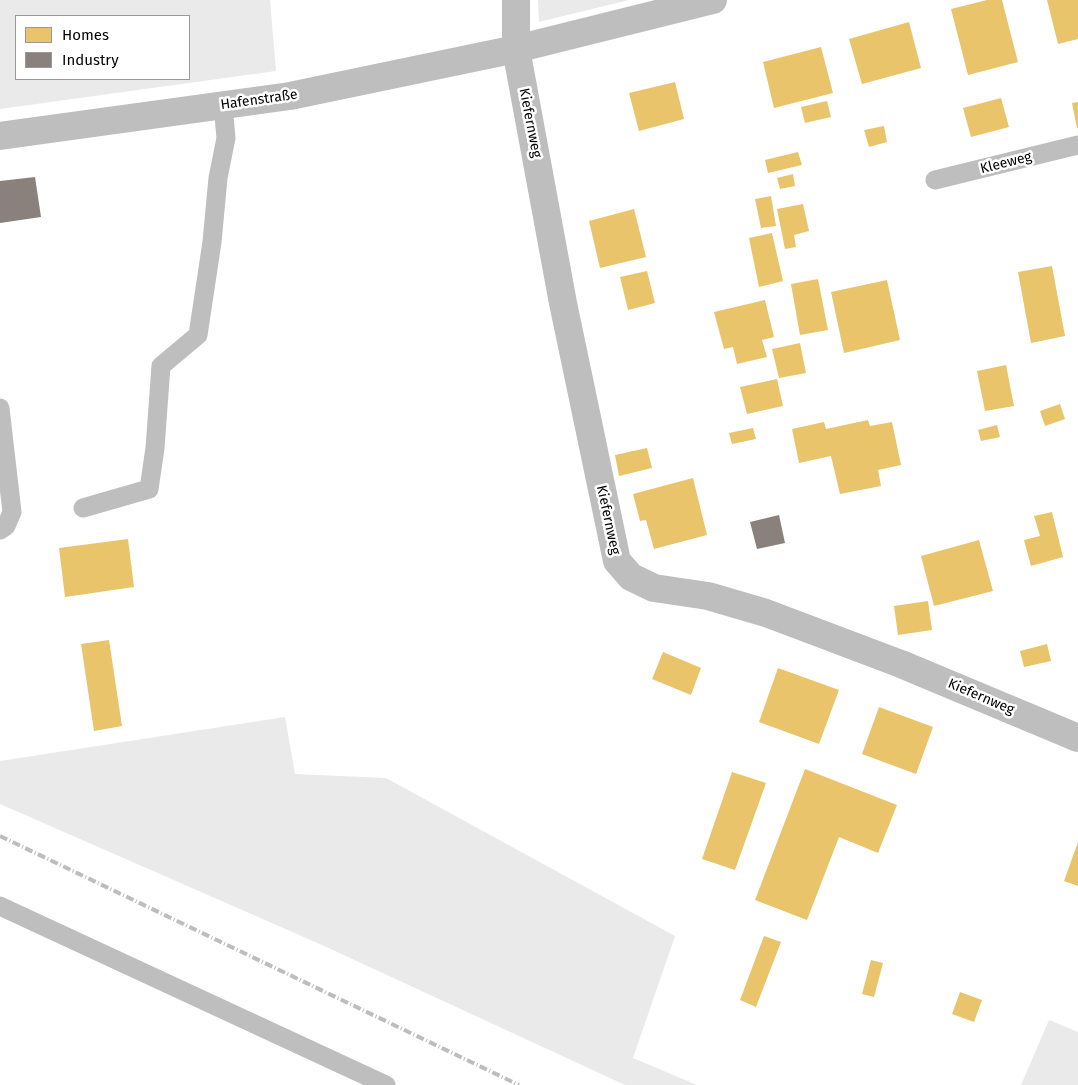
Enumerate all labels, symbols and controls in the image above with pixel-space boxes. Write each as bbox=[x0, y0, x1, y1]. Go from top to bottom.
legend bbox=[15, 15, 190, 80]
text: Homes bbox=[62, 26, 109, 44]
text: Industry bbox=[62, 51, 119, 69]
street label: Hafenstraße bbox=[219, 86, 299, 114]
street label: Kiefernweg bbox=[515, 87, 545, 159]
street label: Kleeweg bbox=[979, 149, 1033, 177]
street label: Kiefernweg bbox=[592, 484, 624, 556]
street label: Kiefernweg bbox=[945, 675, 1017, 719]

